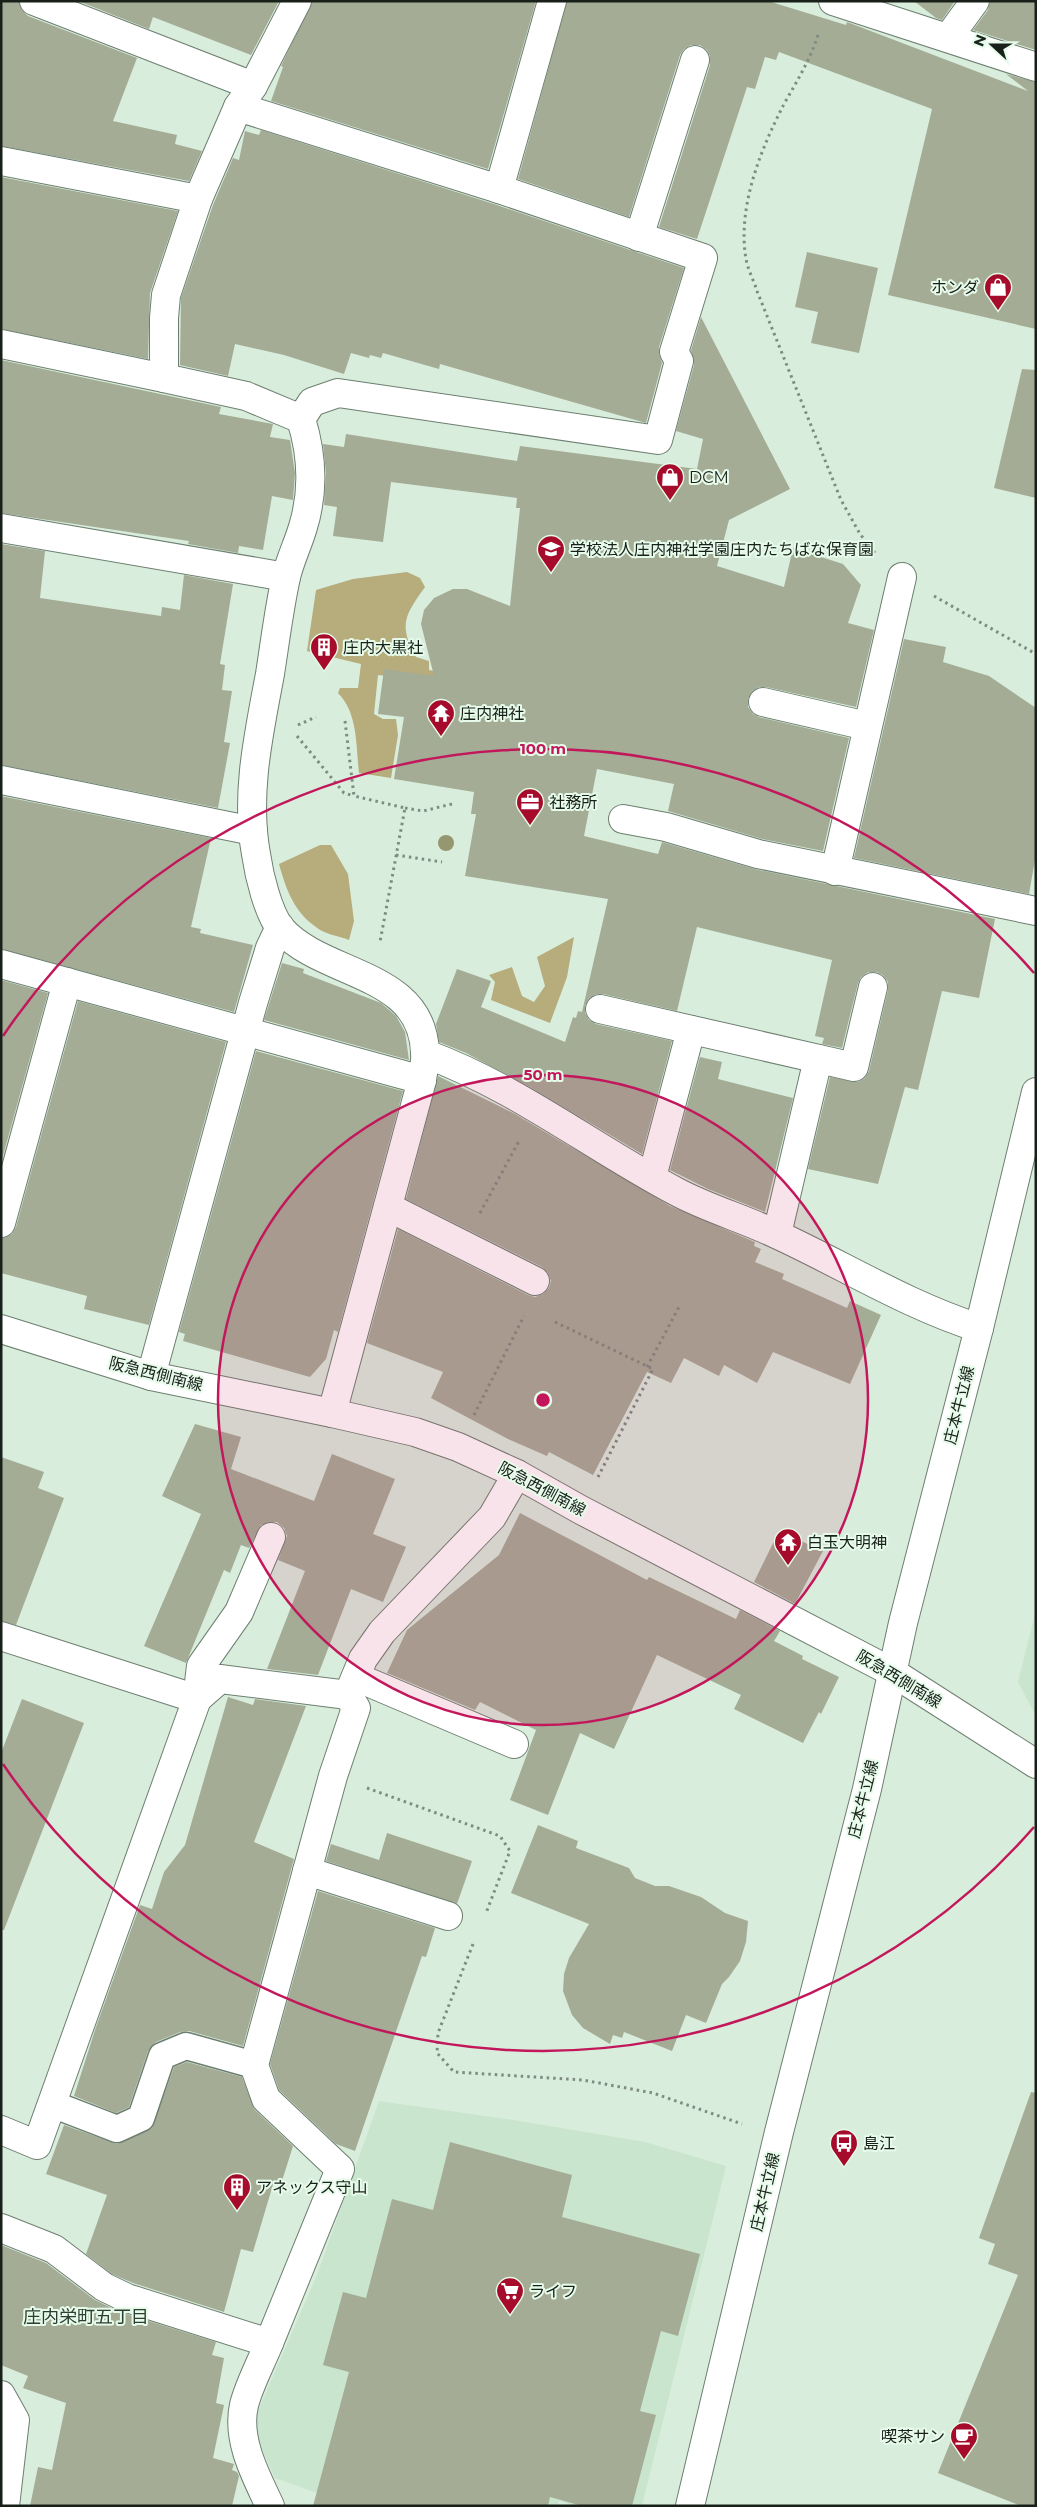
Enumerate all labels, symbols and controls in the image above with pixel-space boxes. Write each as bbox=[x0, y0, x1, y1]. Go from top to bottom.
north arrow bbox=[967, 20, 1017, 70]
text: N bbox=[969, 32, 990, 49]
shop icon: ホンダ bbox=[983, 272, 1013, 311]
place label: ホンダ bbox=[931, 278, 979, 297]
shop icon: DCM bbox=[655, 462, 685, 501]
place label: DCM bbox=[689, 468, 729, 487]
school or university icon: 学校法人庄内神社学園庄内たちばな保育園 bbox=[536, 534, 566, 573]
place label: 学校法人庄内神社学園庄内たちばな保育園 bbox=[570, 540, 874, 559]
building icon: 庄内大黒社 bbox=[309, 632, 339, 671]
place label: 庄内大黒社 bbox=[343, 638, 423, 657]
temple icon: 庄内神社 bbox=[426, 698, 456, 737]
place label: 庄内神社 bbox=[460, 704, 524, 723]
text: 100 m bbox=[520, 739, 566, 758]
office icon: 社務所 bbox=[515, 787, 545, 826]
place label: 社務所 bbox=[549, 793, 597, 812]
text: 50 m bbox=[523, 1065, 563, 1084]
street label: 阪急西側南線 bbox=[107, 1353, 205, 1395]
street label: 庄本牛立線 bbox=[940, 1364, 978, 1446]
centre of rings bbox=[534, 1391, 552, 1409]
street label: 阪急西側南線 bbox=[495, 1458, 589, 1520]
temple icon: 白玉大明神 bbox=[773, 1527, 803, 1566]
place label: 白玉大明神 bbox=[807, 1533, 887, 1552]
street label: 阪急西側南線 bbox=[853, 1646, 945, 1712]
street label: 庄本牛立線 bbox=[844, 1758, 882, 1840]
bus stop icon: 島江 bbox=[829, 2128, 859, 2167]
place label: 島江 bbox=[863, 2134, 895, 2153]
street label: 庄本牛立線 bbox=[747, 2151, 783, 2233]
building icon: アネックス守山 bbox=[222, 2172, 252, 2211]
place label: アネックス守山 bbox=[256, 2178, 368, 2197]
supermarket icon: ライフ bbox=[495, 2276, 525, 2315]
place label: ライフ bbox=[529, 2282, 577, 2301]
district label: 庄内栄町五丁目 bbox=[23, 2306, 149, 2328]
cafe icon: 喫茶サン bbox=[949, 2421, 979, 2460]
place label: 喫茶サン bbox=[881, 2427, 945, 2446]

